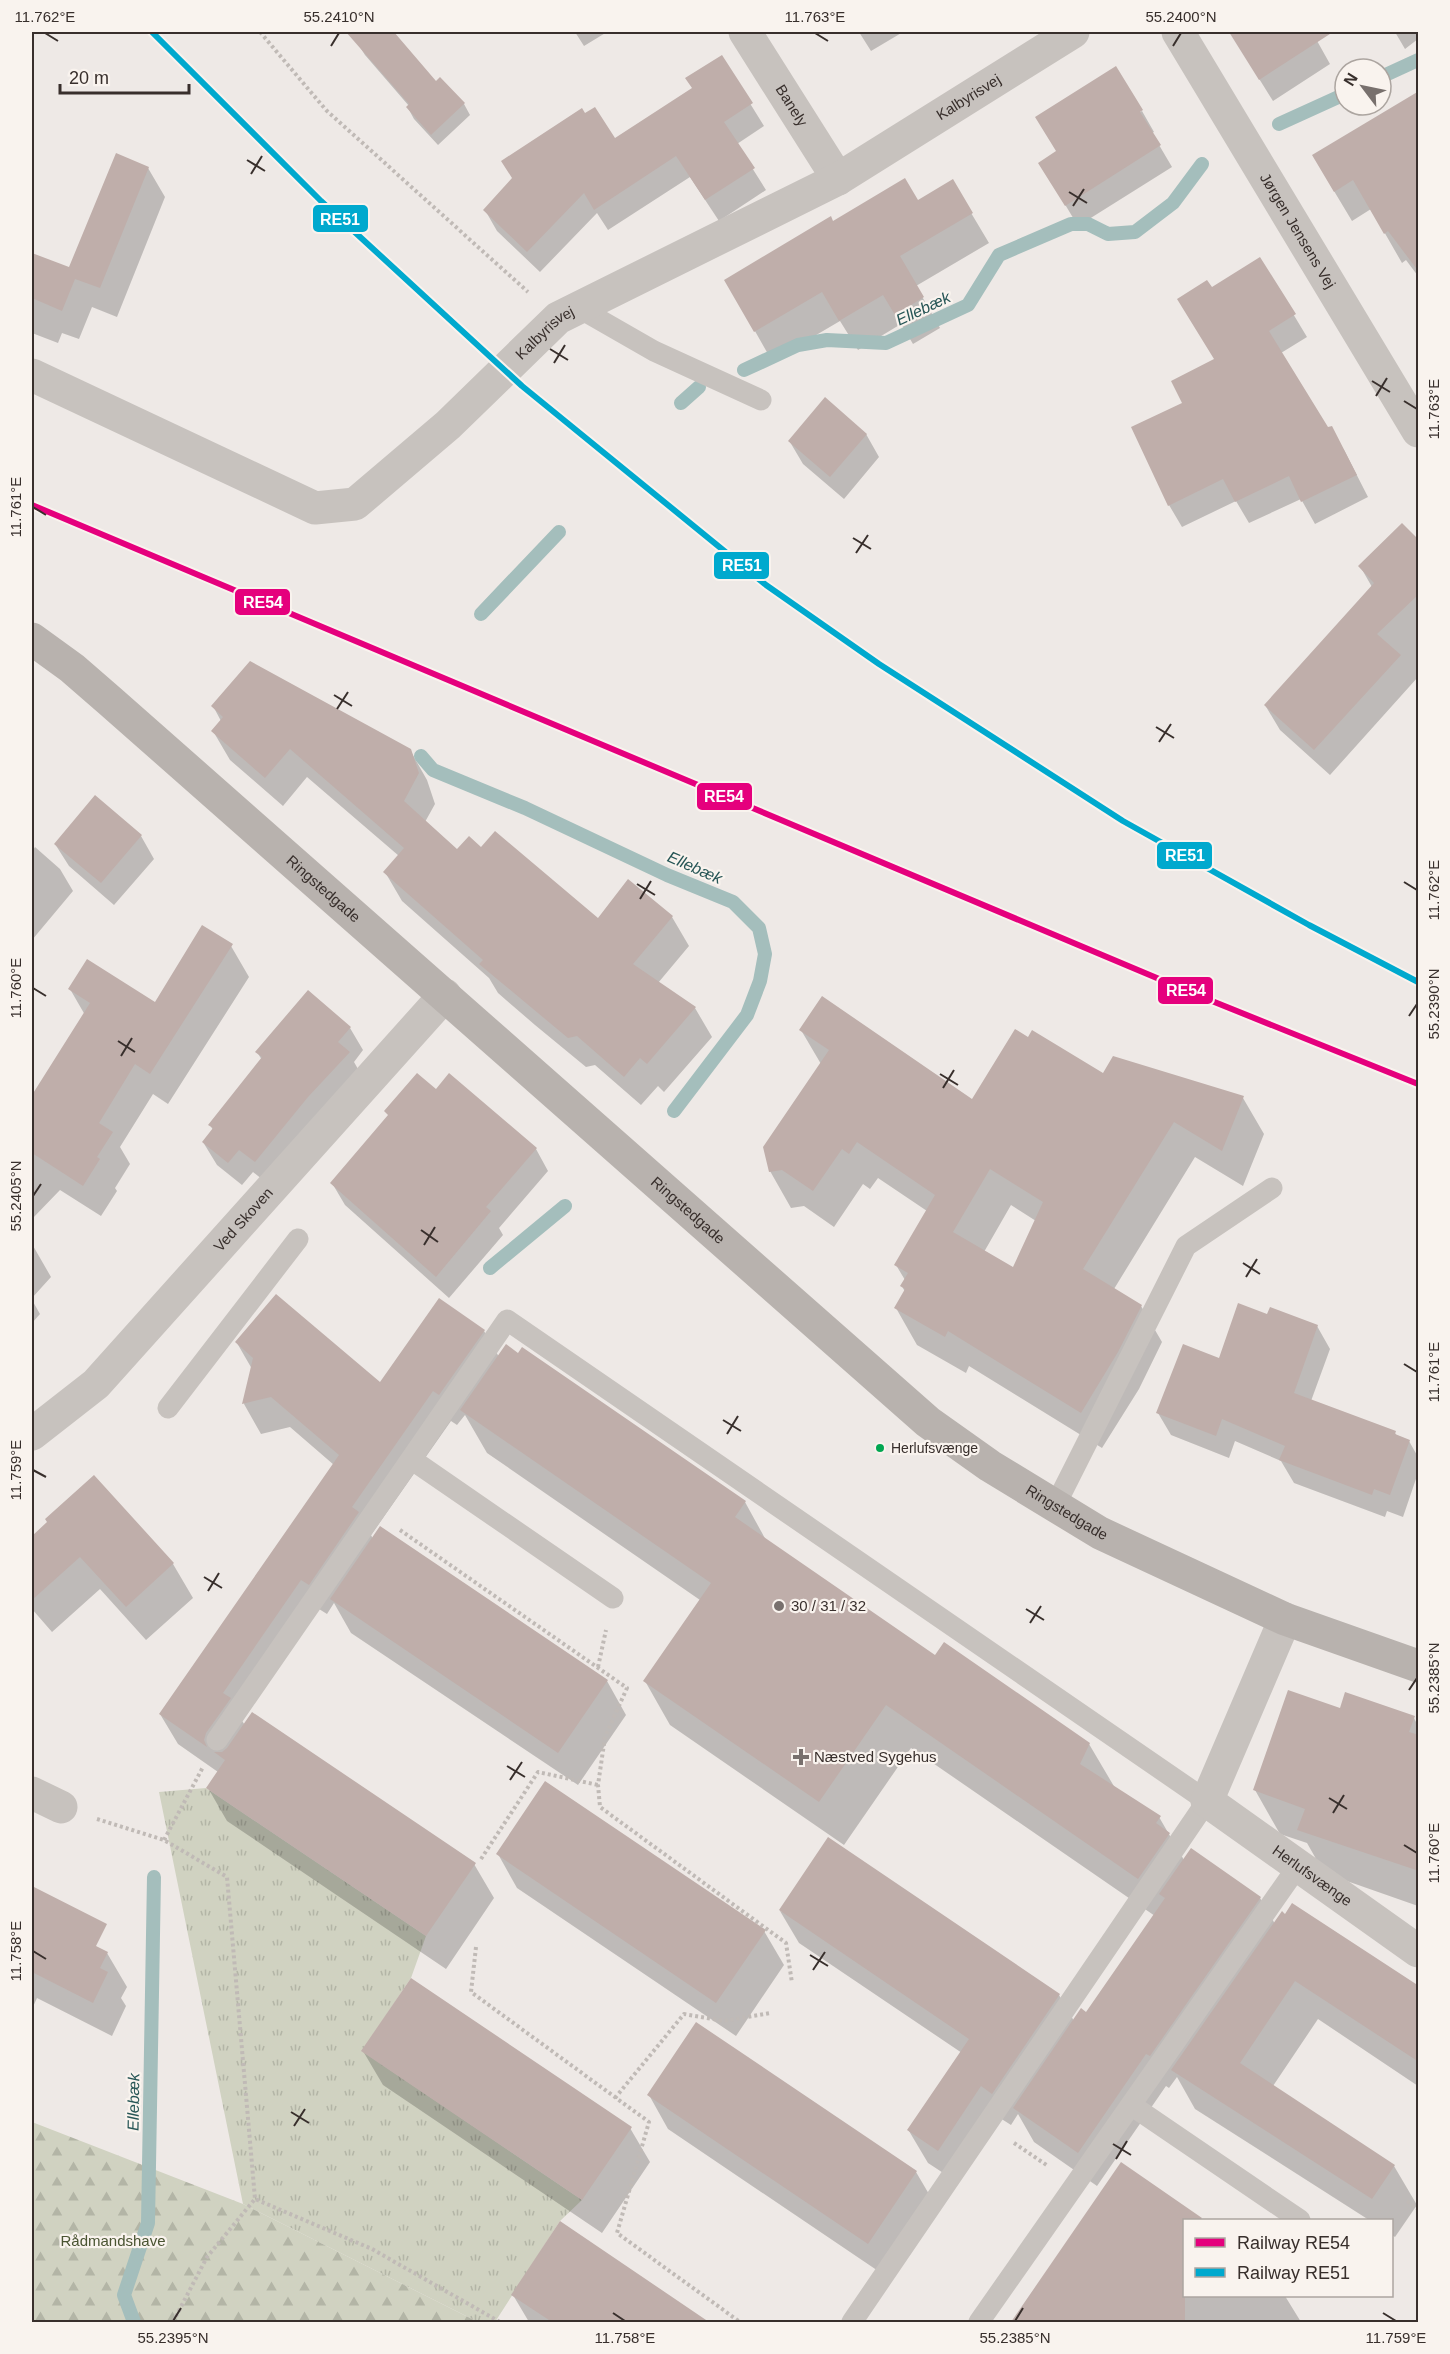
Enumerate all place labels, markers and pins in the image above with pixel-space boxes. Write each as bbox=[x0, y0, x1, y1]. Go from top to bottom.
place label: Herlufsvænge bbox=[891, 1440, 978, 1456]
marker: Herlufsvænge bbox=[874, 1442, 886, 1454]
place label: 30 / 31 / 32 bbox=[791, 1597, 866, 1614]
marker: 30 / 31 / 32 bbox=[772, 1599, 786, 1613]
marker: Næstved Sygehus bbox=[792, 1748, 810, 1766]
place label: Næstved Sygehus bbox=[814, 1748, 937, 1765]

